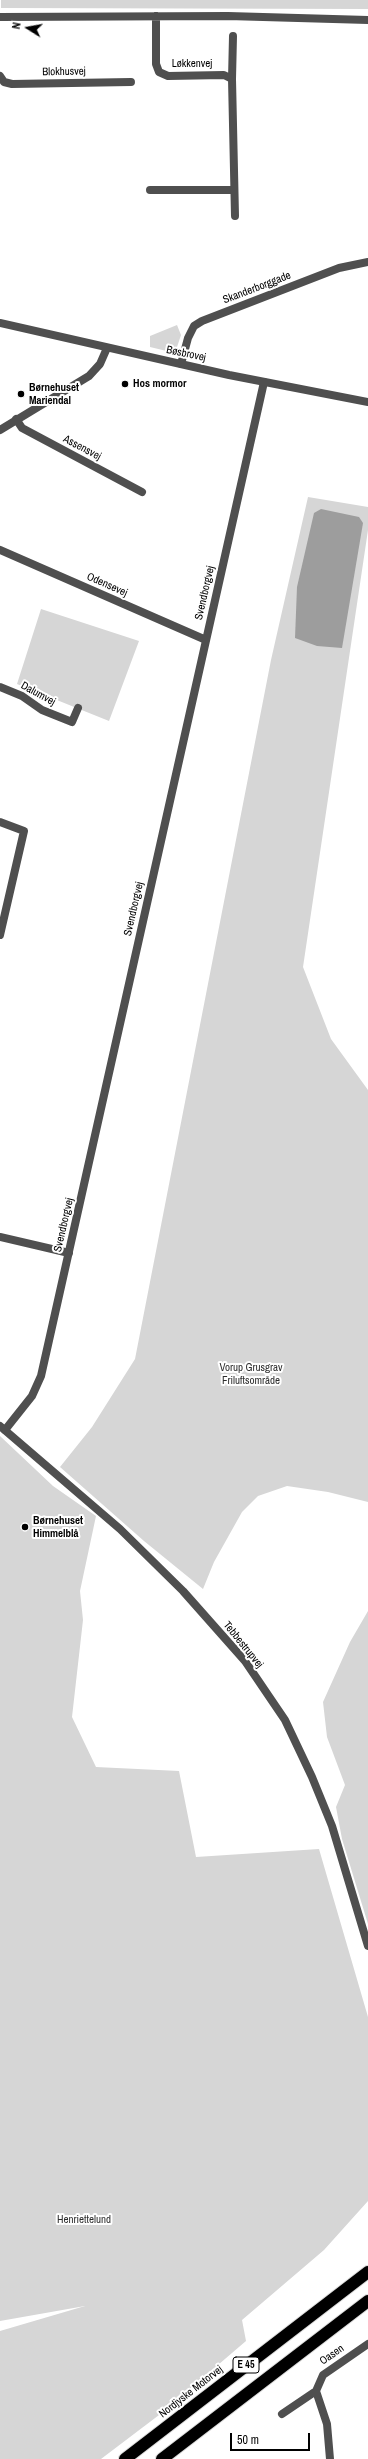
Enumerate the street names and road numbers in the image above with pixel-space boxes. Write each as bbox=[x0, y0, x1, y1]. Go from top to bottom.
street label: Løkkenvej bbox=[172, 57, 212, 71]
street label: Blokhusvej bbox=[42, 65, 86, 79]
street label: Skanderborggade bbox=[221, 269, 293, 307]
street label: Bøsbrovej bbox=[165, 343, 207, 365]
street label: Assensvej bbox=[61, 433, 103, 463]
street label: Svendborgvej bbox=[192, 565, 218, 621]
street label: Odensevej bbox=[85, 570, 129, 600]
street label: Dalumvej bbox=[18, 679, 58, 709]
street label: Svendborgvej bbox=[121, 881, 147, 937]
street label: Svendborgvej bbox=[51, 1197, 77, 1253]
street label: Tebbestrupvej bbox=[220, 1619, 266, 1671]
street label: Oasen bbox=[317, 2342, 347, 2368]
road number: E 45 bbox=[233, 2357, 259, 2373]
street label: Nordjyske Motorvej bbox=[157, 2363, 225, 2421]

